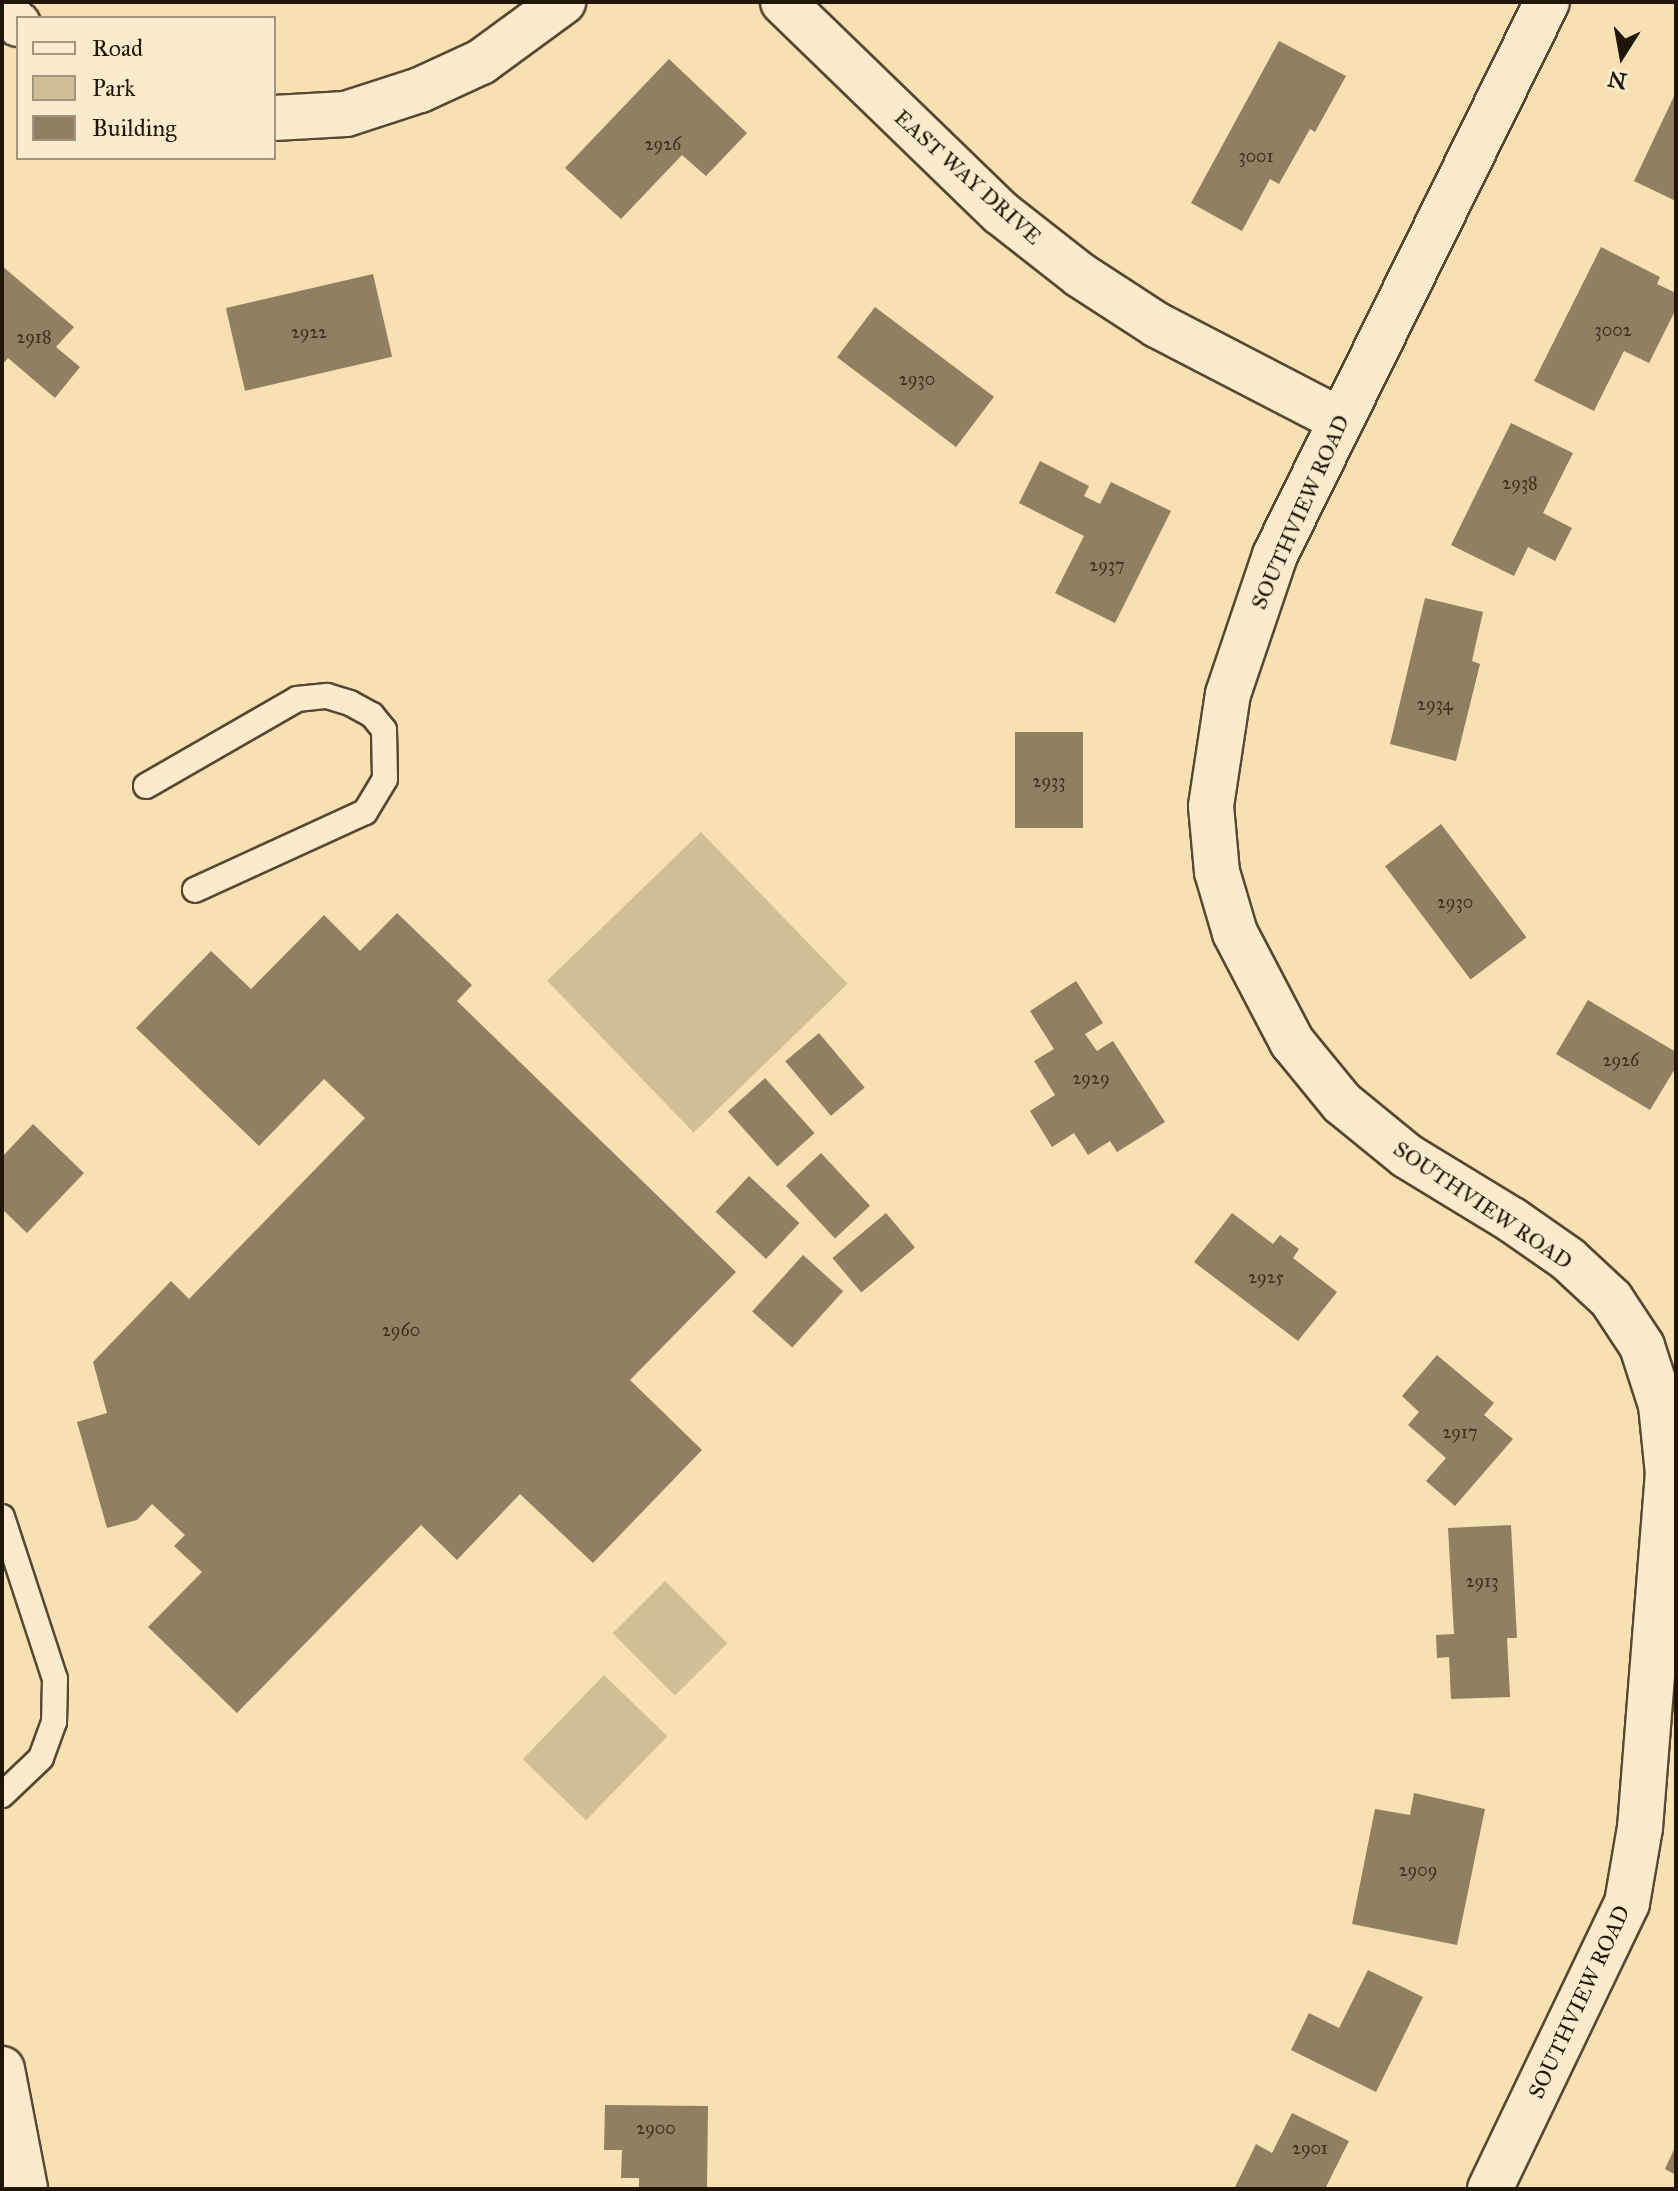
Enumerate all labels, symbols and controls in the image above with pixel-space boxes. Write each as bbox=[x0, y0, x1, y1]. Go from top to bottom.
legend bbox=[16, 16, 276, 160]
north arrow bbox=[1582, 16, 1662, 96]
text: Road bbox=[92, 33, 143, 63]
text: N bbox=[1606, 65, 1629, 95]
text: Park bbox=[92, 73, 135, 103]
street label: EAST WAY DRIVE bbox=[889, 104, 1047, 250]
text: Building bbox=[92, 113, 177, 143]
house number: 2926 bbox=[645, 133, 681, 155]
house number: 3001 bbox=[1238, 145, 1274, 167]
house number: 3002 bbox=[1594, 319, 1632, 341]
house number: 2922 bbox=[291, 321, 327, 343]
house number: 2918 bbox=[16, 326, 52, 348]
house number: 2930 bbox=[899, 368, 935, 390]
street label: SOUTHVIEW ROAD bbox=[1245, 411, 1355, 613]
house number: 2938 bbox=[1502, 472, 1538, 494]
house number: 2937 bbox=[1089, 554, 1125, 576]
house number: 2934 bbox=[1417, 693, 1453, 715]
house number: 2933 bbox=[1033, 770, 1065, 792]
house number: 2930 bbox=[1437, 891, 1473, 913]
house number: 2926 bbox=[1603, 1049, 1639, 1071]
house number: 2929 bbox=[1072, 1067, 1110, 1089]
street label: SOUTHVIEW ROAD bbox=[1388, 1135, 1578, 1275]
house number: 2925 bbox=[1248, 1266, 1284, 1288]
house number: 2960 bbox=[382, 1319, 420, 1341]
house number: 2917 bbox=[1442, 1421, 1478, 1443]
house number: 2913 bbox=[1466, 1570, 1498, 1592]
house number: 2909 bbox=[1399, 1859, 1437, 1881]
street label: SOUTHVIEW ROAD bbox=[1523, 1901, 1635, 2103]
house number: 2900 bbox=[636, 2117, 676, 2139]
house number: 2901 bbox=[1292, 2137, 1328, 2159]

